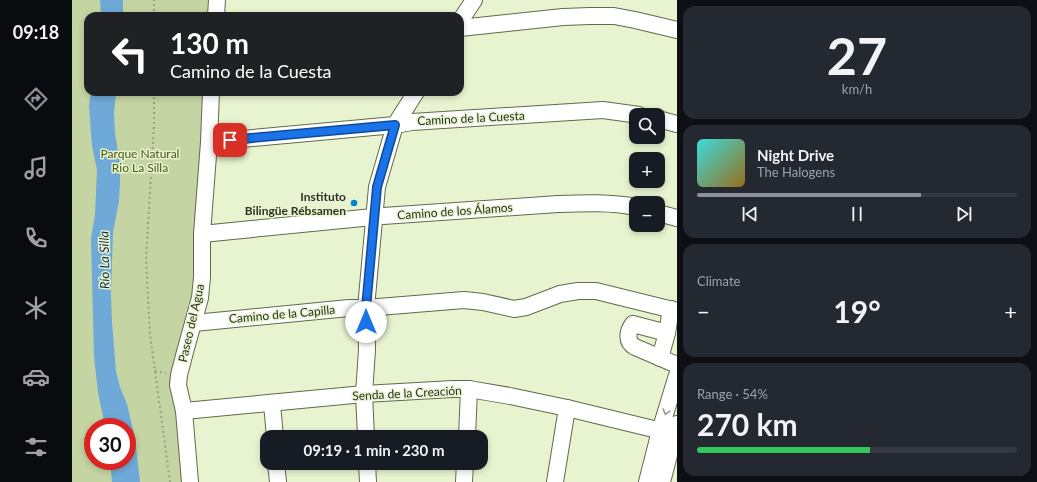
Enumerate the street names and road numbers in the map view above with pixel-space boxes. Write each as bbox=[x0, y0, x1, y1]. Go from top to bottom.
street label: Camino de la Cuesta bbox=[417, 108, 525, 128]
street label: Camino de los Álamos bbox=[397, 199, 513, 223]
street label: Paseo del Agua bbox=[175, 282, 207, 364]
street label: Camino de la Capilla bbox=[228, 302, 336, 326]
street label: Senda de la Creación bbox=[352, 383, 462, 403]

